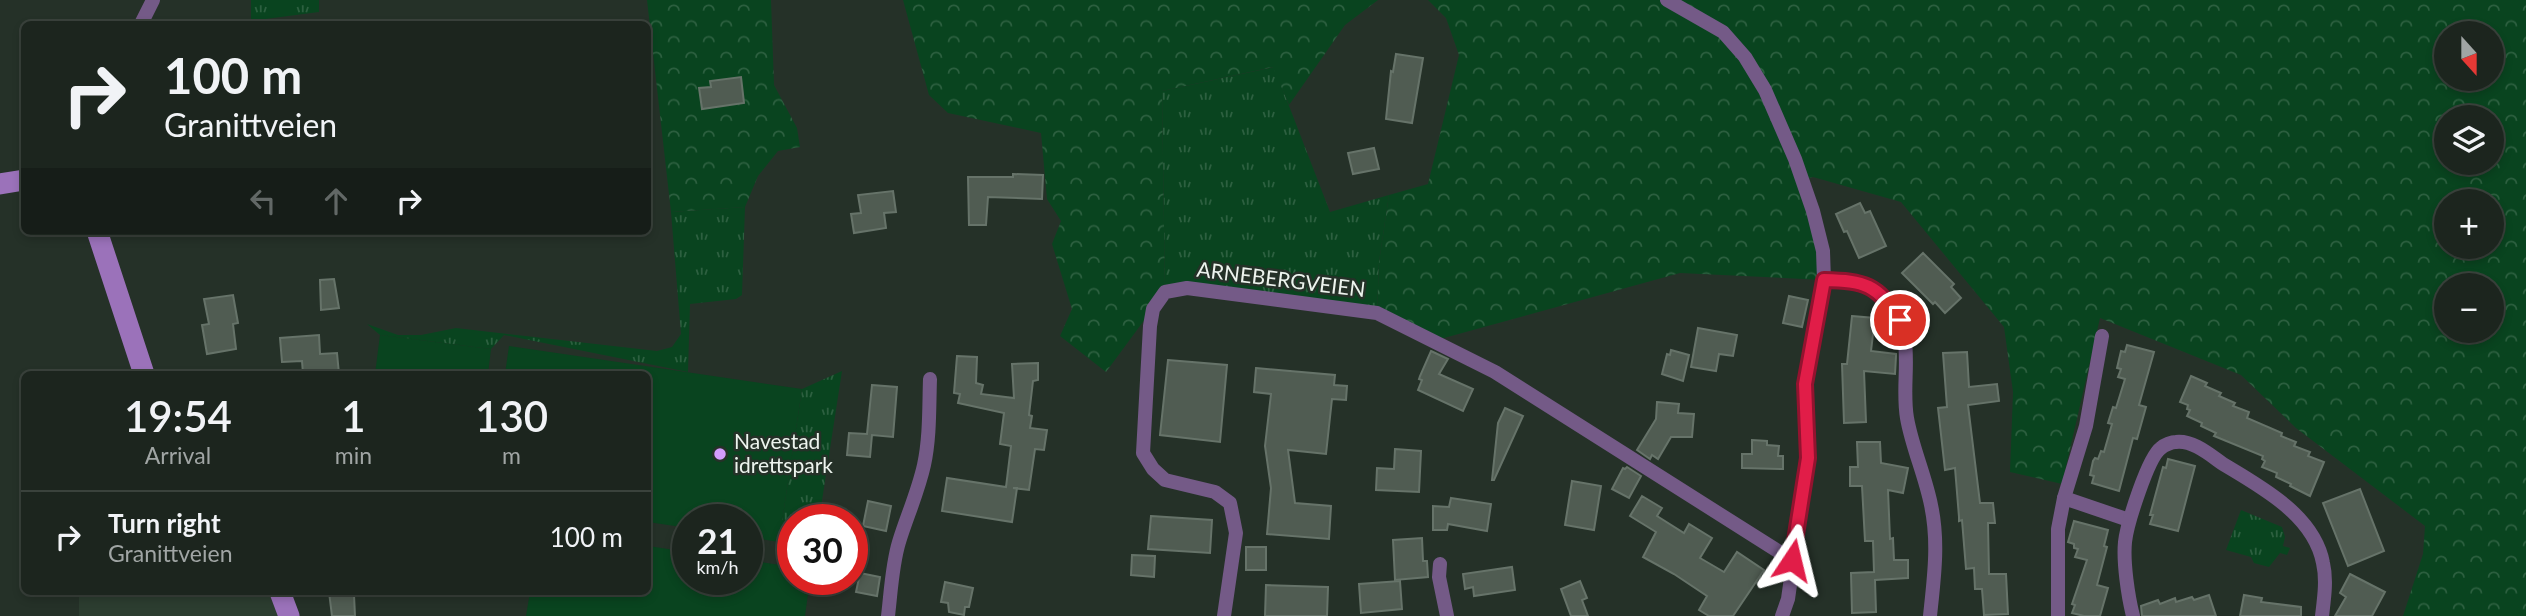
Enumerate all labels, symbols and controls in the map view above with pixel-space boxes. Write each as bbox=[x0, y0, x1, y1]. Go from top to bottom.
north arrow bbox=[2434, 21, 2504, 91]
map controls bbox=[2434, 21, 2504, 343]
text: 100 m bbox=[164, 46, 302, 104]
icon: right bbox=[49, 49, 140, 140]
text: Granittveien bbox=[164, 105, 337, 144]
button: layers bbox=[2434, 105, 2504, 175]
icon: left bbox=[244, 182, 282, 220]
icon: ahead bbox=[317, 182, 355, 220]
icon: right bbox=[390, 182, 428, 220]
button: + bbox=[2434, 189, 2504, 259]
street label: ARNEBERGVEIEN bbox=[1195, 256, 1367, 301]
button: − bbox=[2434, 273, 2504, 343]
pin bbox=[1870, 290, 1930, 350]
icon: arrive bbox=[1881, 301, 1919, 339]
text: 19:54 bbox=[124, 391, 232, 441]
text: 1 bbox=[341, 391, 366, 441]
text: 130 bbox=[475, 391, 548, 441]
place label: Navestad idrettspark bbox=[734, 428, 833, 477]
text: Arrival bbox=[145, 441, 211, 469]
text: min bbox=[335, 441, 372, 469]
text: m bbox=[502, 441, 521, 469]
marker: Navestad idrettspark bbox=[712, 446, 728, 462]
speed limit sign: 30 bbox=[777, 504, 868, 595]
text: Turn right bbox=[108, 507, 221, 539]
icon: right bbox=[49, 518, 87, 556]
text: 21 bbox=[697, 519, 738, 561]
text: 100 m bbox=[550, 521, 623, 553]
position arrow bbox=[1755, 523, 1829, 597]
text: Granittveien bbox=[108, 539, 233, 567]
text: km/h bbox=[696, 556, 739, 578]

